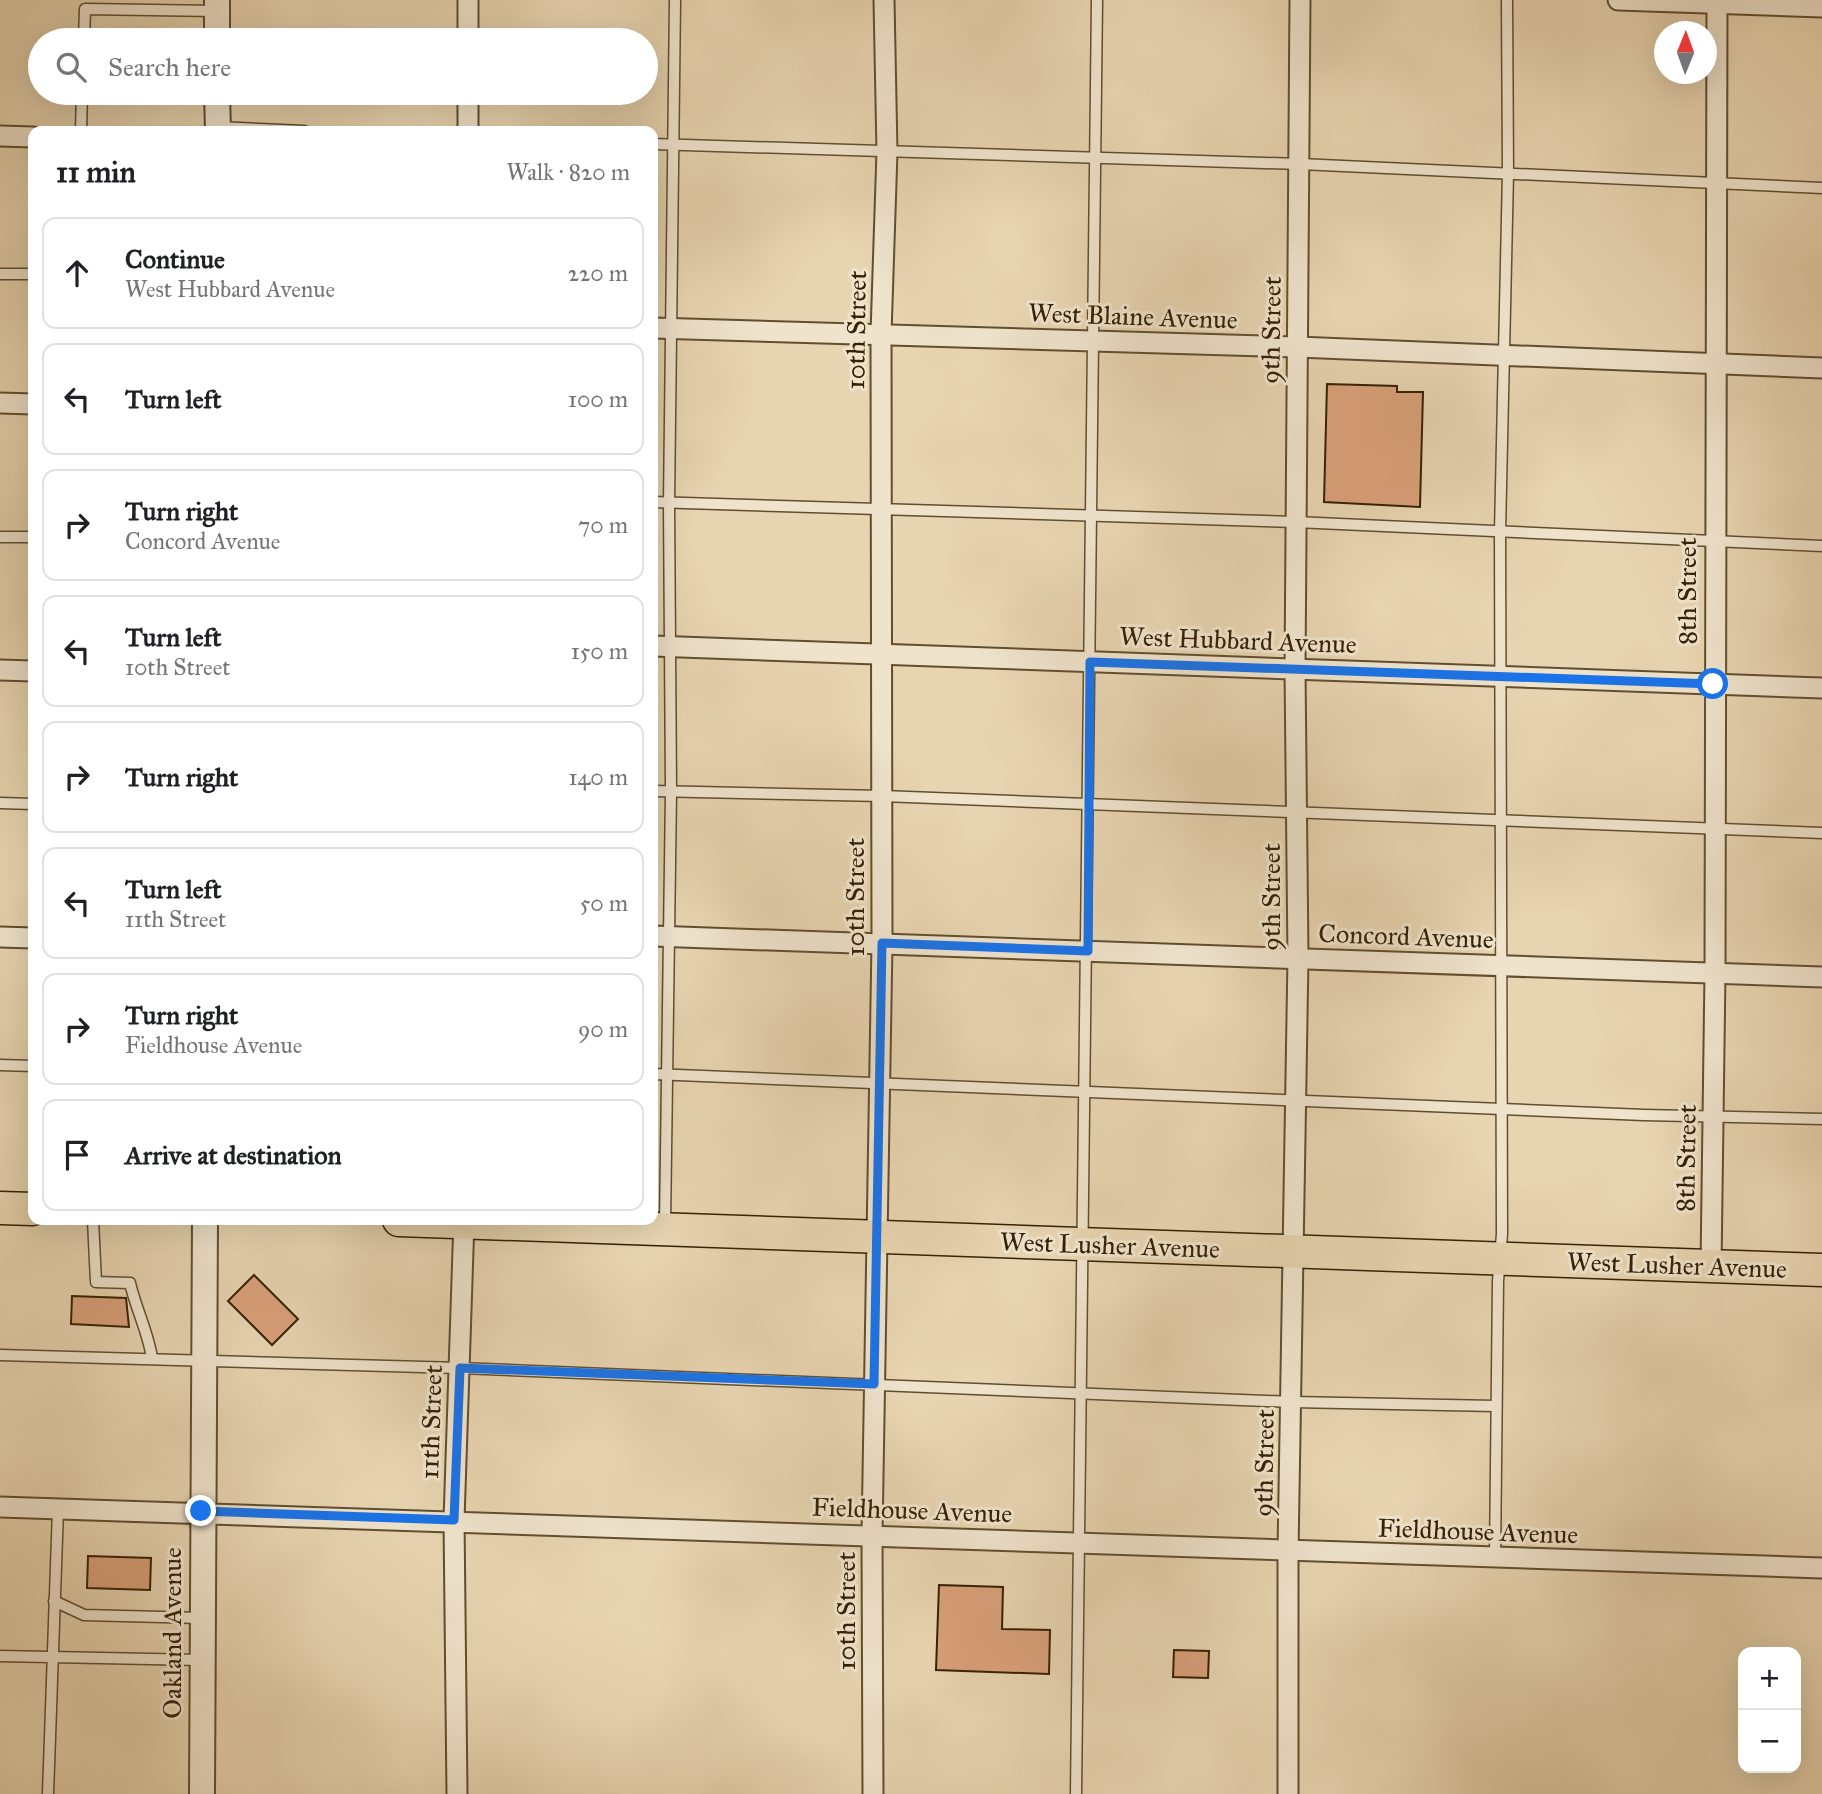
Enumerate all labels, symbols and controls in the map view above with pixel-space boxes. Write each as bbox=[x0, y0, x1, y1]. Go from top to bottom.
north arrow bbox=[1654, 21, 1717, 84]
search box bbox=[28, 28, 658, 105]
icon: search bbox=[52, 48, 90, 86]
text: Search here bbox=[108, 51, 231, 83]
text: 11 min bbox=[56, 154, 136, 190]
text: Walk · 820 m bbox=[506, 158, 630, 186]
text: Continue bbox=[125, 243, 225, 275]
icon: ahead bbox=[58, 254, 96, 292]
text: 220 m bbox=[568, 259, 628, 287]
street label: 10th Street bbox=[839, 270, 873, 390]
text: West Hubbard Avenue bbox=[125, 275, 335, 303]
street label: 9th Street bbox=[1254, 276, 1288, 384]
street label: West Blaine Avenue bbox=[1028, 296, 1238, 336]
icon: left bbox=[58, 380, 96, 418]
text: Turn left bbox=[125, 383, 221, 415]
text: 100 m bbox=[568, 385, 628, 413]
text: Turn right bbox=[125, 495, 238, 527]
icon: right bbox=[58, 506, 96, 544]
text: 70 m bbox=[578, 511, 628, 539]
text: Concord Avenue bbox=[125, 527, 280, 555]
street label: 8th Street bbox=[1671, 537, 1703, 645]
street label: West Hubbard Avenue bbox=[1119, 620, 1357, 660]
text: Turn left bbox=[125, 621, 221, 653]
icon: left bbox=[58, 632, 96, 670]
text: 150 m bbox=[571, 637, 628, 665]
text: 10th Street bbox=[125, 653, 230, 681]
route start bbox=[1697, 668, 1728, 699]
icon: right bbox=[58, 758, 96, 796]
text: Turn right bbox=[125, 761, 238, 793]
text: 140 m bbox=[568, 763, 628, 791]
street label: 10th Street bbox=[839, 837, 871, 957]
street label: 9th Street bbox=[1255, 843, 1287, 951]
text: Turn left bbox=[125, 873, 221, 905]
icon: left bbox=[58, 884, 96, 922]
text: 50 m bbox=[580, 889, 628, 917]
text: 11th Street bbox=[125, 905, 226, 933]
street label: Concord Avenue bbox=[1318, 917, 1494, 955]
text: Turn right bbox=[125, 999, 238, 1031]
icon: right bbox=[58, 1010, 96, 1048]
text: 90 m bbox=[578, 1015, 628, 1043]
text: Fieldhouse Avenue bbox=[125, 1031, 302, 1059]
street label: 8th Street bbox=[1669, 1104, 1703, 1212]
icon: arrive bbox=[58, 1136, 96, 1174]
text: Arrive at destination bbox=[125, 1139, 342, 1171]
street label: West Lusher Avenue bbox=[1000, 1225, 1221, 1265]
street label: West Lusher Avenue bbox=[1567, 1245, 1788, 1285]
street label: 11th Street bbox=[413, 1364, 449, 1480]
street label: 9th Street bbox=[1247, 1409, 1281, 1517]
street label: Fieldhouse Avenue bbox=[811, 1491, 1013, 1529]
route end bbox=[185, 1495, 216, 1526]
street label: Fieldhouse Avenue bbox=[1377, 1512, 1579, 1550]
street label: Oakland Avenue bbox=[156, 1547, 188, 1719]
street label: 10th Street bbox=[830, 1551, 862, 1671]
map controls bbox=[1738, 1647, 1801, 1773]
button: + bbox=[1738, 1647, 1801, 1710]
button: − bbox=[1738, 1710, 1801, 1773]

